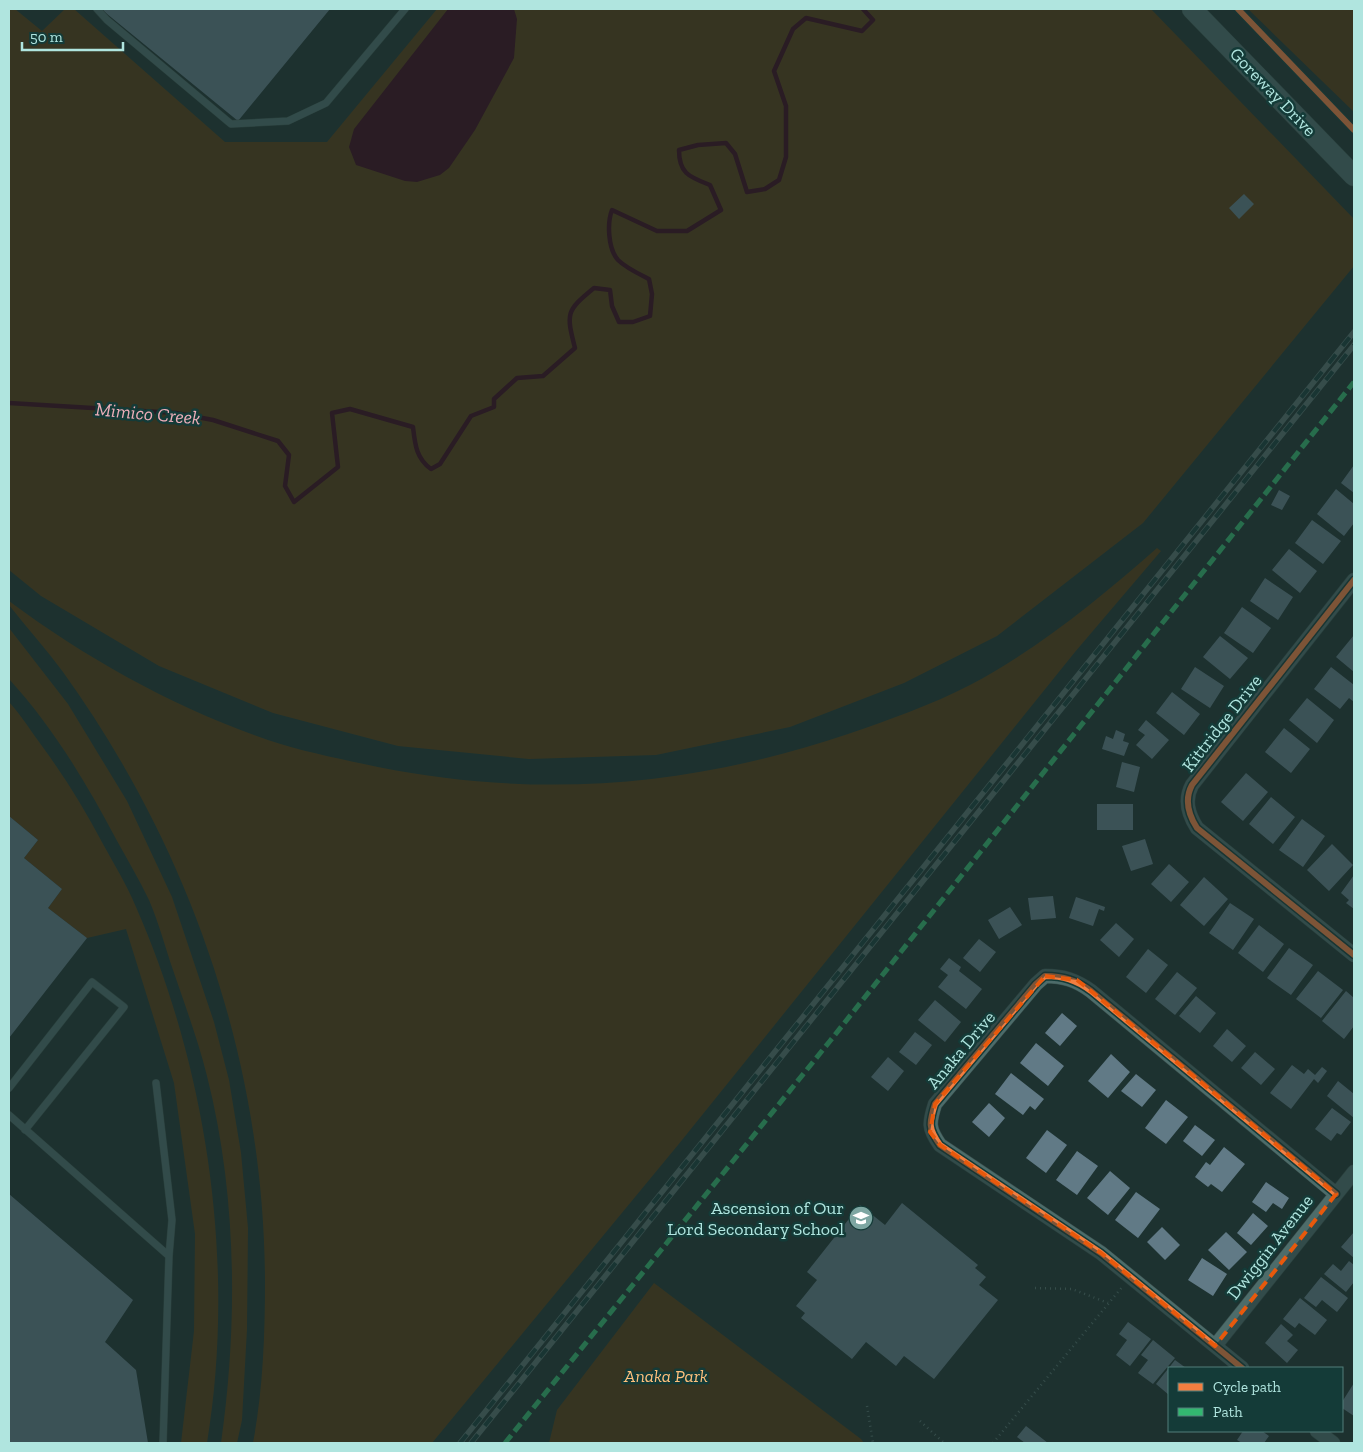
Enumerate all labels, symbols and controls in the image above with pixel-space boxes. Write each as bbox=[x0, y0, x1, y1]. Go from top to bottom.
scale bar bbox=[22, 20, 124, 52]
text: 50 m bbox=[30, 28, 63, 46]
street label: Goreway Drive bbox=[1225, 43, 1321, 141]
water label: Mimico Creek bbox=[94, 397, 202, 430]
street label: Kittridge Drive bbox=[1177, 670, 1267, 776]
street label: Anaka Drive bbox=[922, 1006, 1000, 1094]
street label: Dwiggin Avenue bbox=[1222, 1190, 1318, 1304]
place label: Ascension of Our Lord Secondary School bbox=[667, 1197, 844, 1240]
school or university icon: Ascension of Our Lord Secondary School bbox=[848, 1205, 874, 1231]
park label: Anaka Park bbox=[623, 1365, 708, 1387]
legend bbox=[1168, 1367, 1343, 1432]
text: Cycle path bbox=[1213, 1378, 1282, 1396]
text: Path bbox=[1213, 1403, 1243, 1421]

